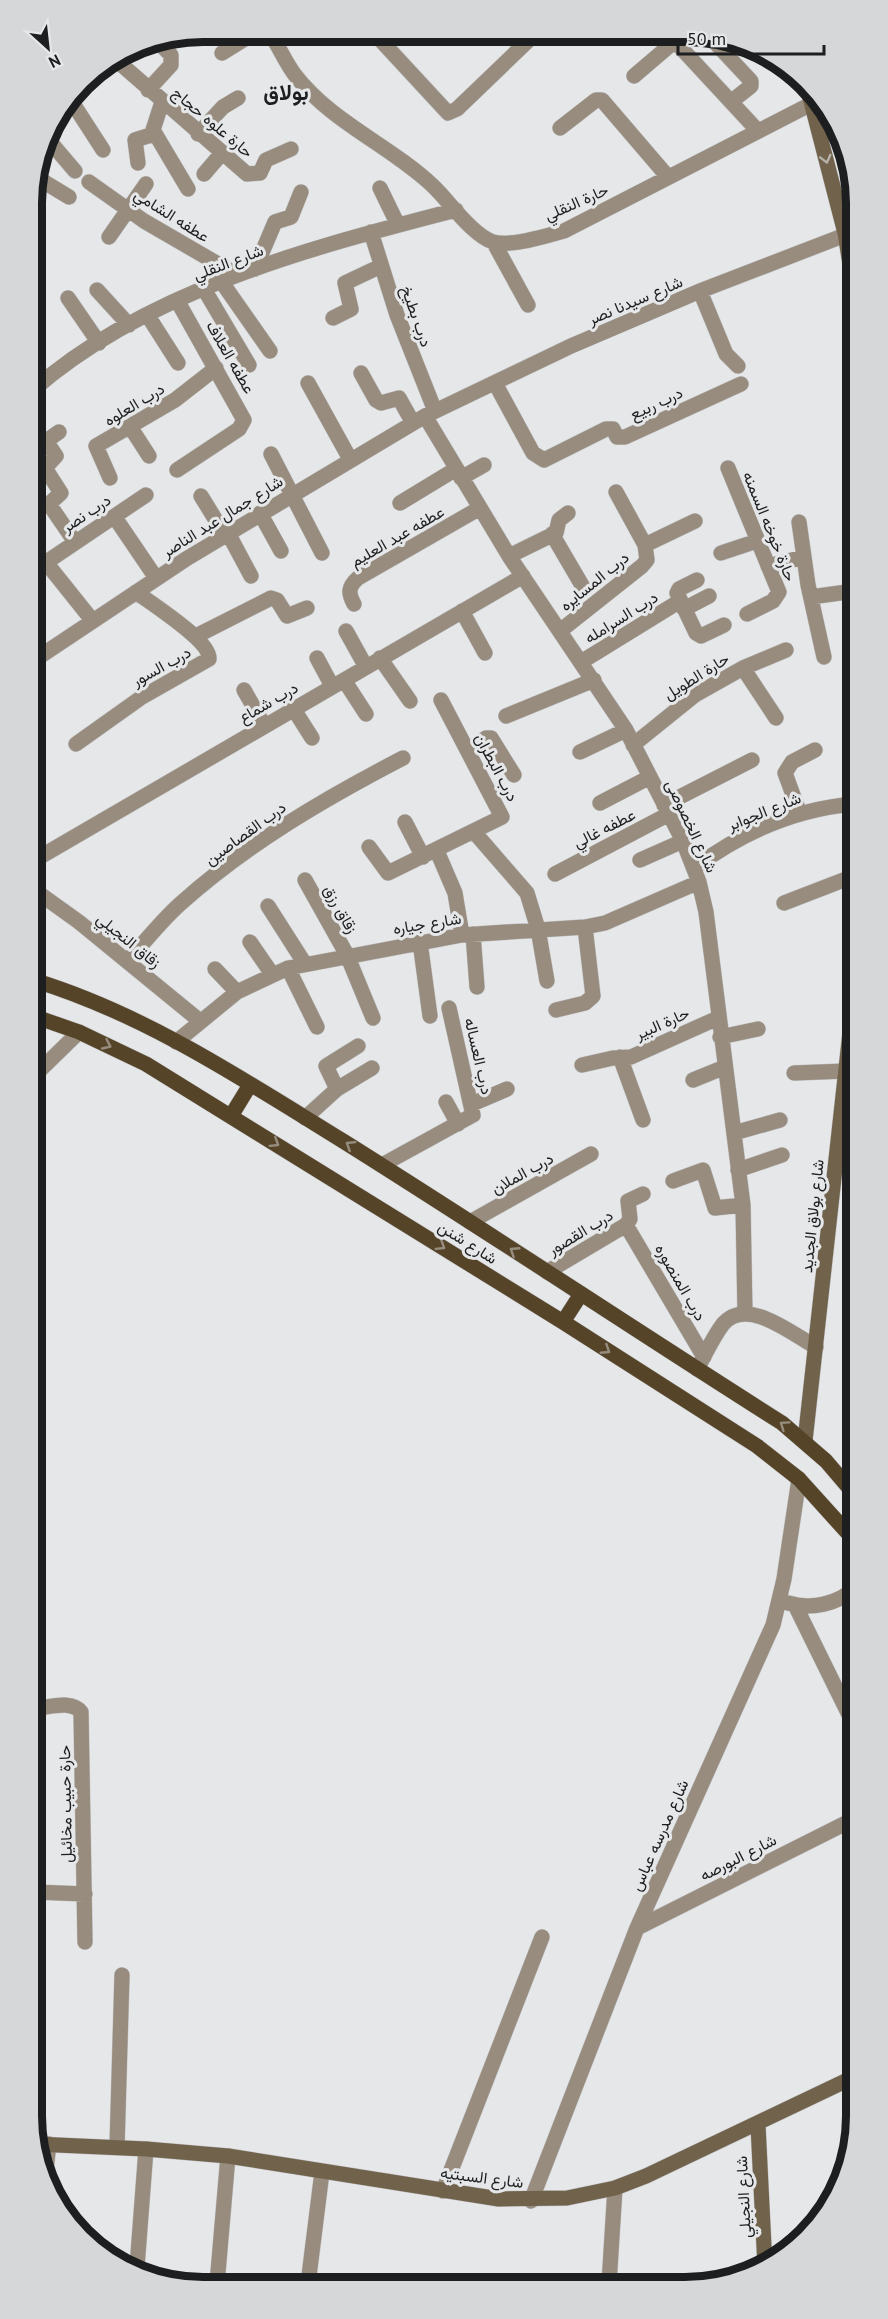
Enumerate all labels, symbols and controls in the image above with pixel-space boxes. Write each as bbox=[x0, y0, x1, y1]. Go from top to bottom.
north arrow bbox=[18, 18, 78, 78]
scale bar bbox=[678, 18, 824, 56]
text: 50 m bbox=[687, 27, 726, 50]
text: N bbox=[46, 50, 64, 73]
district label: بولاق bbox=[263, 78, 309, 106]
street label: حارة علوه حجاج bbox=[167, 82, 258, 163]
one-way arrow bbox=[819, 153, 831, 164]
street label: حارة النقلي bbox=[541, 179, 613, 229]
street label: عطفه الشامي bbox=[129, 184, 213, 249]
street label: شارع النقلي bbox=[190, 239, 267, 288]
street label: شارع سيدنا نصر bbox=[584, 271, 686, 331]
street label: درب بطيخ bbox=[395, 283, 437, 350]
street label: عطفه العلاف bbox=[202, 317, 260, 397]
street label: درب العلوه bbox=[100, 378, 169, 431]
street label: درب ربيع bbox=[626, 382, 687, 426]
street label: حارة خوخه السمنه bbox=[738, 468, 801, 584]
street label: شارع جمال عبد الناصر bbox=[157, 471, 287, 564]
street label: درب نصر bbox=[57, 489, 115, 538]
street label: عطفه عبد العليم bbox=[347, 501, 448, 572]
street label: درب المسايره bbox=[555, 547, 633, 616]
street label: درب السرامله bbox=[581, 587, 662, 648]
street label: درب السور bbox=[127, 642, 195, 692]
street label: حارة الطويل bbox=[660, 648, 733, 705]
street label: درب شماع bbox=[235, 677, 302, 729]
street label: درب البطران bbox=[470, 729, 523, 805]
street label: شارع الخصوصى bbox=[660, 776, 722, 877]
street label: شارع الجوابر bbox=[723, 787, 804, 837]
street label: درب القصاصين bbox=[200, 797, 290, 870]
street label: عطفه غالي bbox=[570, 804, 640, 856]
street label: زقاق رزق bbox=[319, 881, 362, 937]
street label: زقاق النجيلي bbox=[90, 908, 165, 975]
street label: شارع جياره bbox=[391, 908, 463, 940]
street label: حارة البير bbox=[631, 1002, 693, 1045]
street label: درب العساله bbox=[459, 1016, 498, 1097]
one-way arrow bbox=[101, 1038, 112, 1050]
one-way arrow bbox=[269, 1136, 279, 1148]
one-way arrow bbox=[346, 1141, 356, 1153]
street label: درب الملان bbox=[487, 1148, 557, 1199]
street label: شارع بولاق الجديد bbox=[796, 1158, 830, 1274]
street label: درب القصور bbox=[543, 1205, 617, 1261]
street label: شارع شنن bbox=[434, 1216, 501, 1270]
one-way arrow bbox=[435, 1239, 445, 1251]
street label: درب المنصوره bbox=[650, 1240, 711, 1325]
one-way arrow bbox=[510, 1246, 520, 1258]
one-way arrow bbox=[600, 1342, 610, 1354]
one-way arrow bbox=[779, 1421, 790, 1432]
street label: حارة حبيب مخائيل bbox=[54, 1745, 77, 1863]
street label: شارع مدرسه عباس bbox=[625, 1776, 694, 1895]
street label: شارع البورصه bbox=[696, 1829, 781, 1887]
street label: شارع النجيلي bbox=[731, 2155, 759, 2239]
street label: شارع السبتيه bbox=[439, 2162, 525, 2194]

